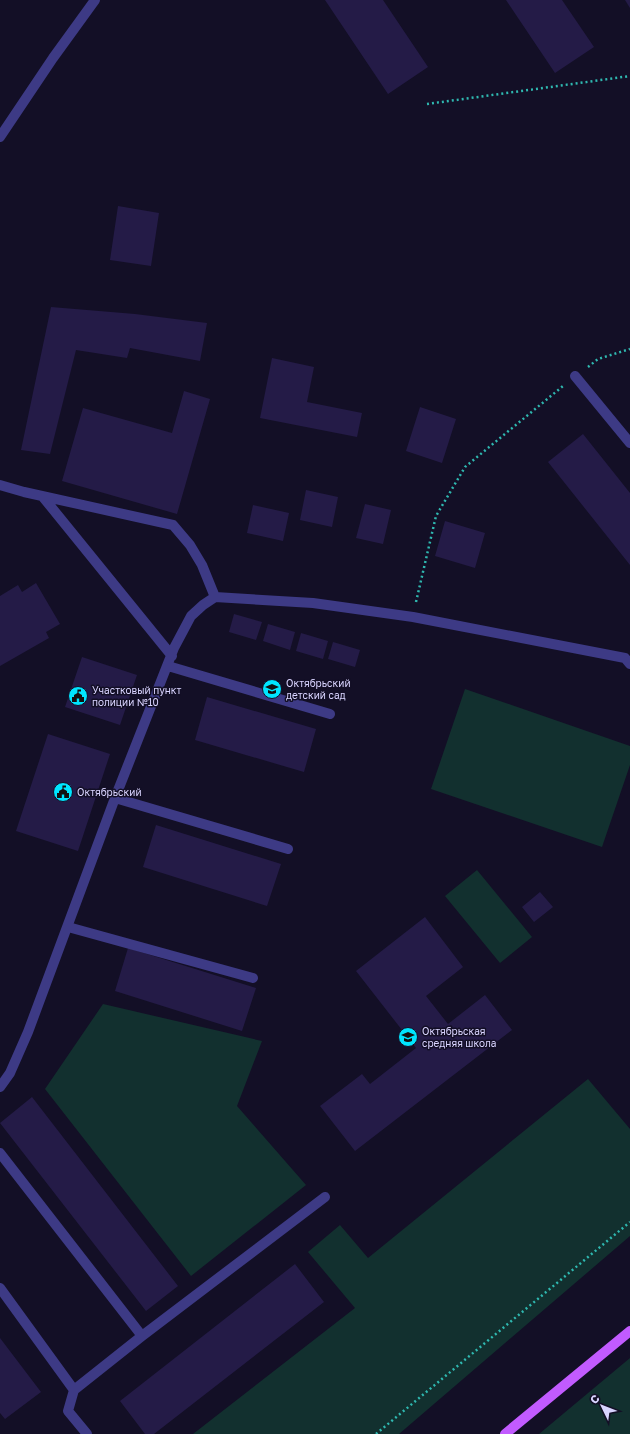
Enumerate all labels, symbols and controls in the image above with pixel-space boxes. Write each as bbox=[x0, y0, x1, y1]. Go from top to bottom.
place label: Октябрьский детский сад bbox=[286, 677, 351, 701]
school or university icon: Октябрьский детский сад bbox=[261, 678, 283, 700]
place label: Участковый пункт полиции №10 bbox=[92, 684, 182, 708]
public building icon: Участковый пункт полиции №10 bbox=[67, 685, 89, 707]
public building icon: Октябрьский bbox=[52, 781, 74, 803]
place label: Октябрьский bbox=[77, 786, 142, 798]
place label: Октябрьская средняя школа bbox=[422, 1025, 496, 1049]
school or university icon: Октябрьская средняя школа bbox=[397, 1026, 419, 1048]
north arrow bbox=[582, 1386, 622, 1426]
text: С bbox=[587, 1391, 602, 1406]

